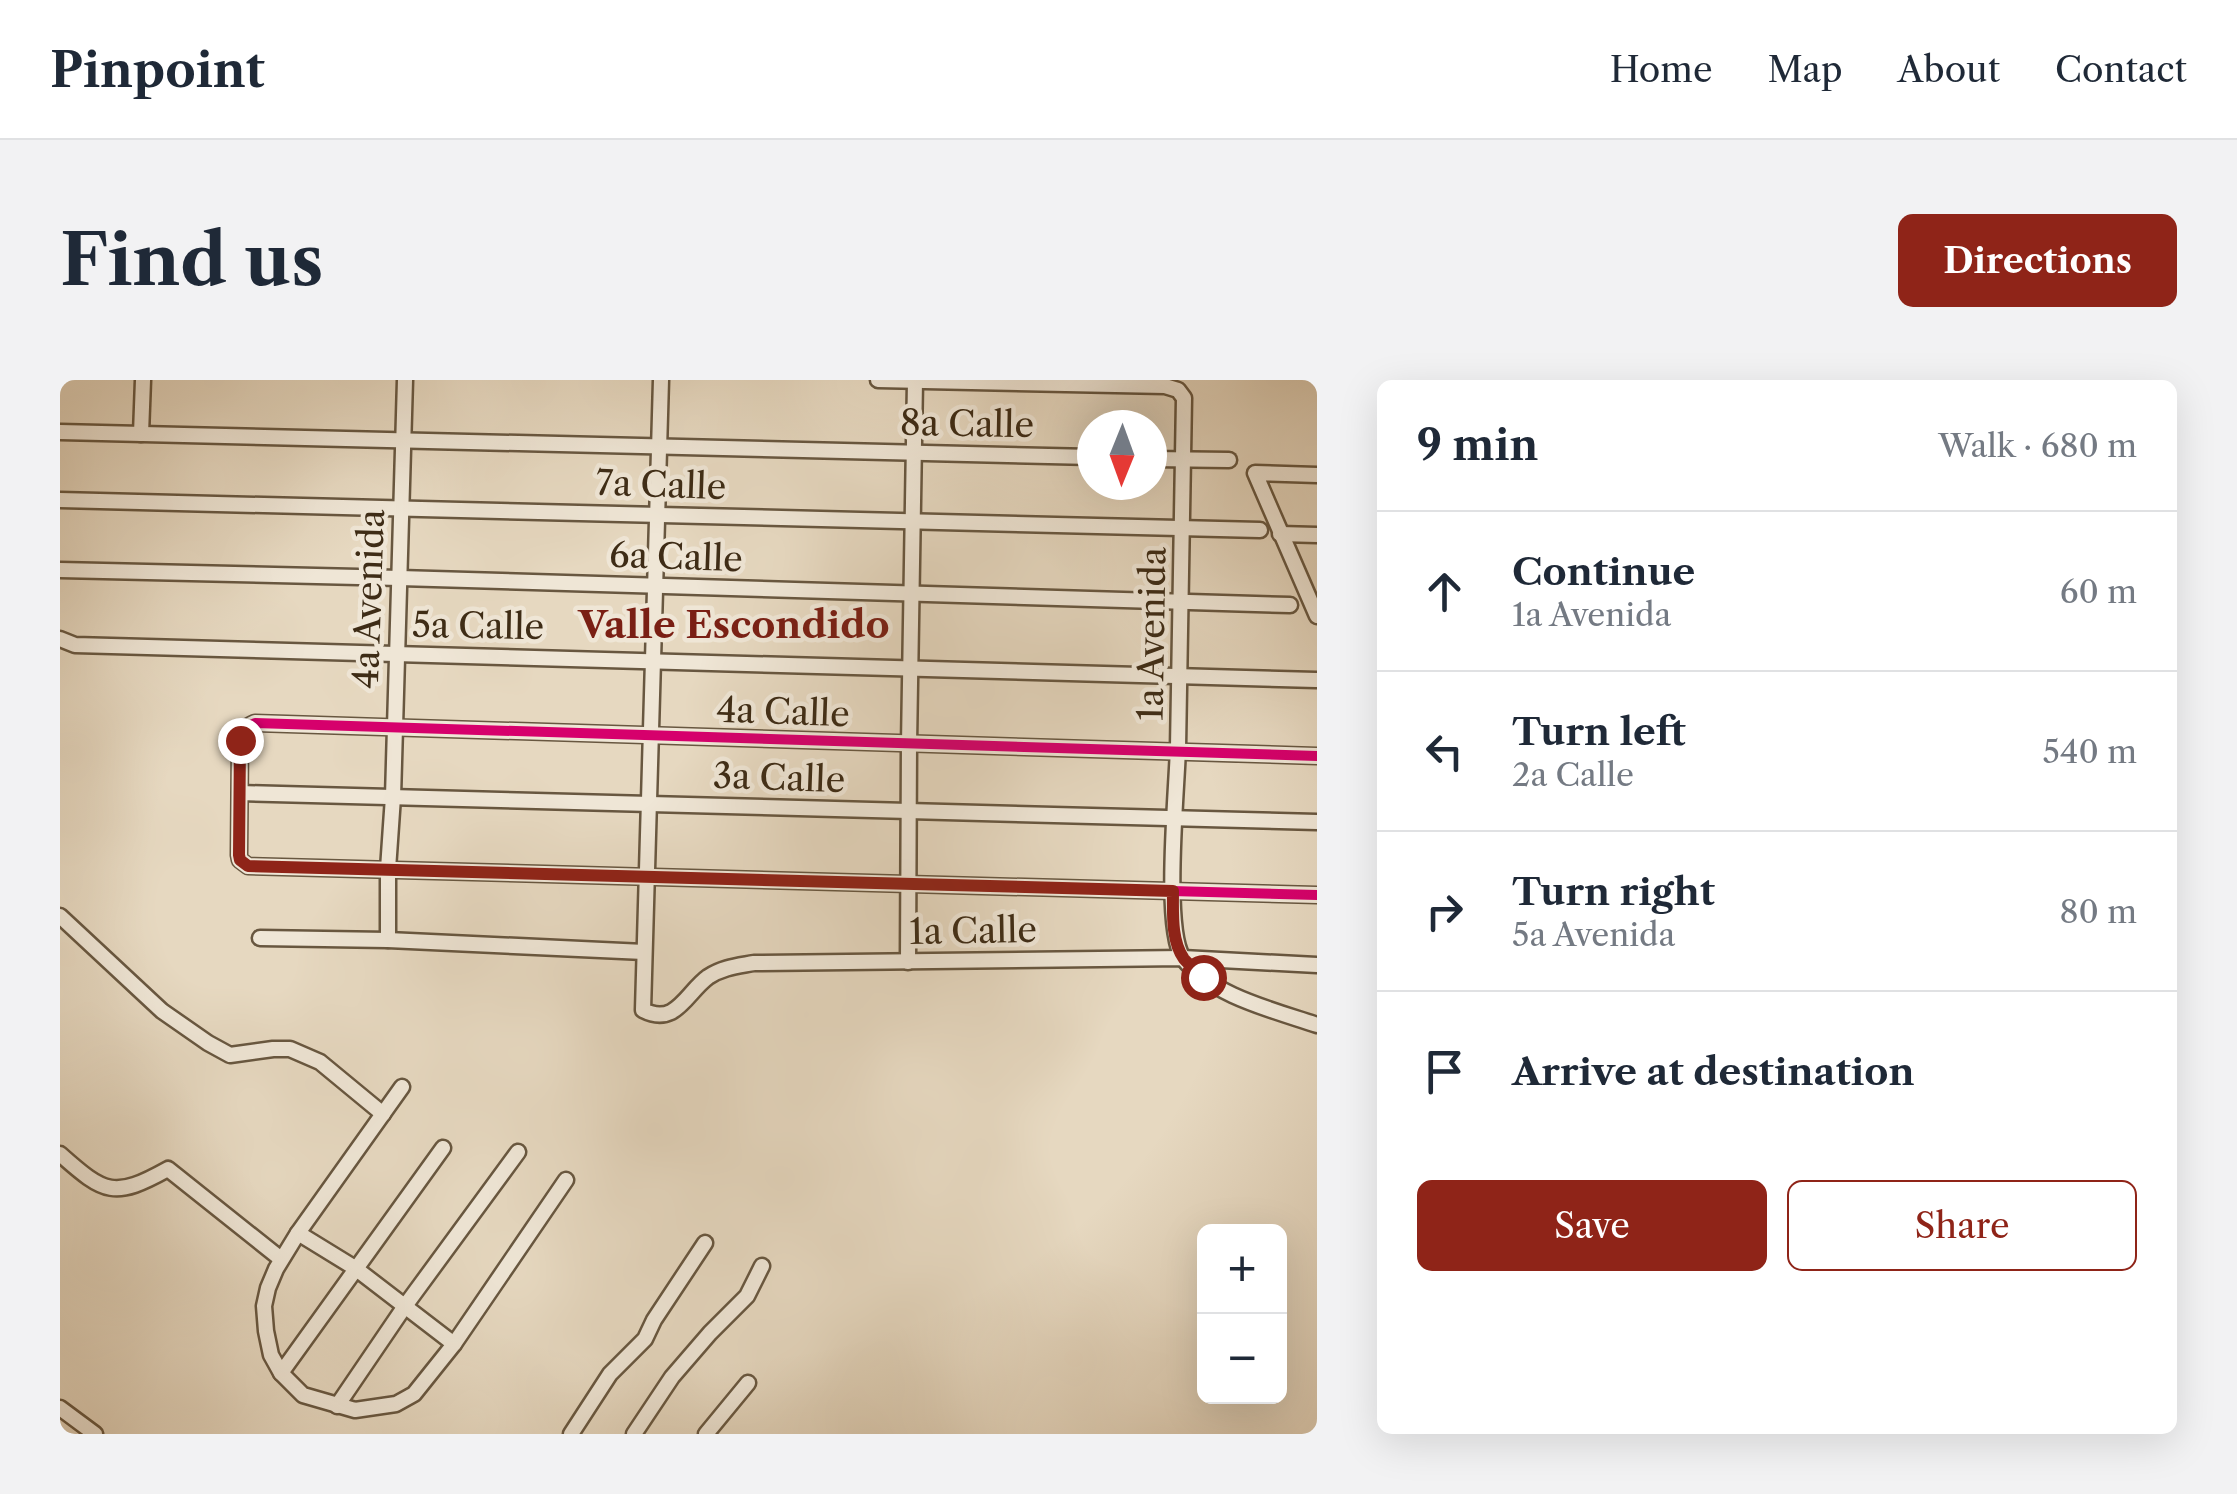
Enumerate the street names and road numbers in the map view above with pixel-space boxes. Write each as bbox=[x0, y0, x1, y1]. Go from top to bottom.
street label: 8a Calle bbox=[900, 401, 1034, 446]
street label: 7a Calle bbox=[595, 461, 727, 508]
street label: 4a Avenida bbox=[344, 508, 393, 690]
street label: 6a Calle bbox=[608, 533, 744, 580]
street label: 1a Avenida bbox=[1128, 546, 1175, 722]
street label: 5a Calle bbox=[412, 603, 544, 648]
street label: 4a Calle bbox=[716, 688, 850, 735]
street label: 3a Calle bbox=[712, 754, 846, 801]
street label: 1a Calle bbox=[909, 908, 1037, 953]

